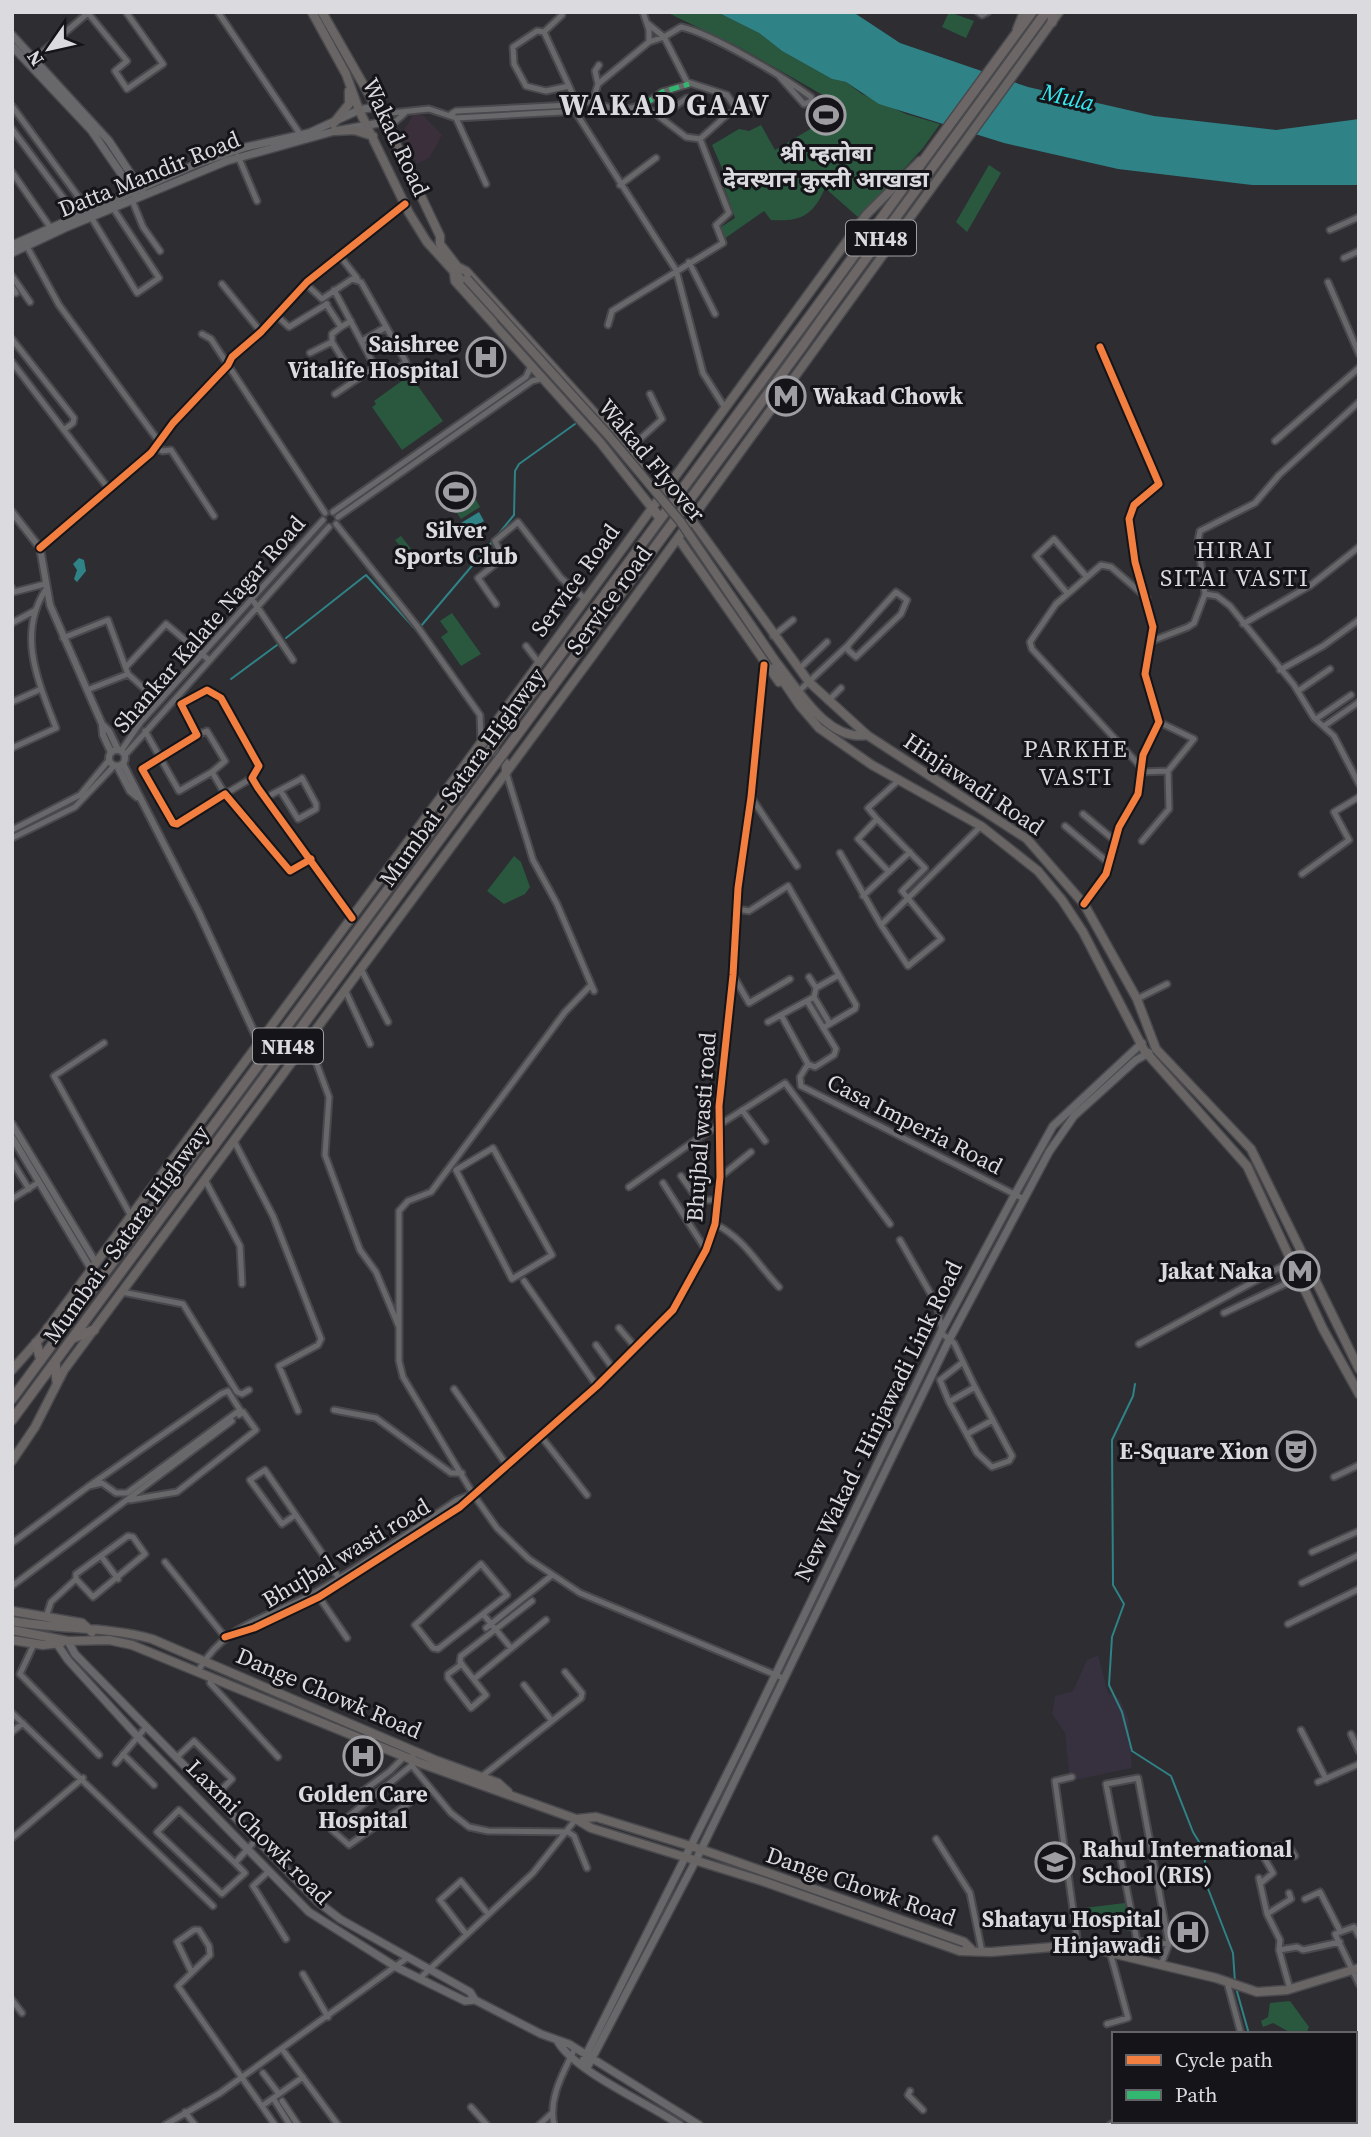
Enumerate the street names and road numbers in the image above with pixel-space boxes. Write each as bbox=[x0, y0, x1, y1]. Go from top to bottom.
street label: Wakad Road bbox=[355, 73, 437, 201]
street label: Datta Mandir Road bbox=[53, 123, 245, 225]
road number: NH48 bbox=[846, 220, 916, 256]
street label: Wakad Flyover bbox=[591, 392, 713, 528]
street label: Shankar Kalate Nagar Road bbox=[106, 509, 312, 739]
street label: Service Road bbox=[523, 517, 627, 643]
street label: Service road bbox=[559, 539, 659, 661]
street label: Mumbai - Satara Highway bbox=[372, 661, 553, 893]
street label: Hinjawadi Road bbox=[898, 725, 1050, 843]
road number: NH48 bbox=[253, 1028, 323, 1064]
street label: Bhujbal wasti road bbox=[678, 1031, 724, 1223]
street label: Casa Imperia Road bbox=[822, 1066, 1008, 1182]
street label: Mumbai - Satara Highway bbox=[36, 1118, 217, 1350]
street label: New Wakad - Hinjawadi Link Road bbox=[786, 1255, 970, 1587]
street label: Bhujbal wasti road bbox=[256, 1490, 436, 1616]
street label: Dange Chowk Road bbox=[231, 1639, 427, 1747]
street label: Laxmi Chowk road bbox=[179, 1752, 339, 1912]
street label: Dange Chowk Road bbox=[762, 1839, 960, 1933]

